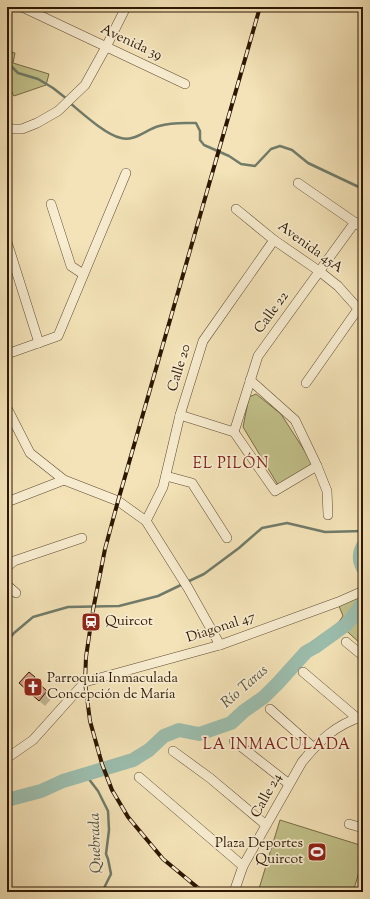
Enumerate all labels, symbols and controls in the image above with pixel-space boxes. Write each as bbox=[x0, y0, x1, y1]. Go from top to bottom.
street label: Avenida 39 bbox=[97, 20, 165, 66]
street label: Avenida 45A bbox=[273, 217, 347, 279]
street label: Calle 22 bbox=[250, 287, 294, 338]
street label: Calle 20 bbox=[163, 342, 197, 394]
district label: EL PILÓN bbox=[193, 452, 269, 475]
street label: Diagonal 47 bbox=[184, 607, 258, 649]
station icon: Quircot bbox=[80, 611, 102, 633]
place label: Quircot bbox=[105, 612, 153, 632]
water label: Río Taras bbox=[217, 661, 273, 713]
place label: Parroquia Inmaculada Concepción de María bbox=[47, 669, 178, 705]
church icon: Parroquia Inmaculada Concepción de María bbox=[22, 676, 44, 698]
district label: LA INMACULADA bbox=[203, 735, 351, 756]
street label: Calle 24 bbox=[247, 770, 287, 822]
water label: Quebrada bbox=[84, 812, 108, 873]
place label: Plaza Deportes Quircot bbox=[215, 834, 303, 870]
sports icon: Plaza Deportes Quircot bbox=[306, 841, 328, 863]

